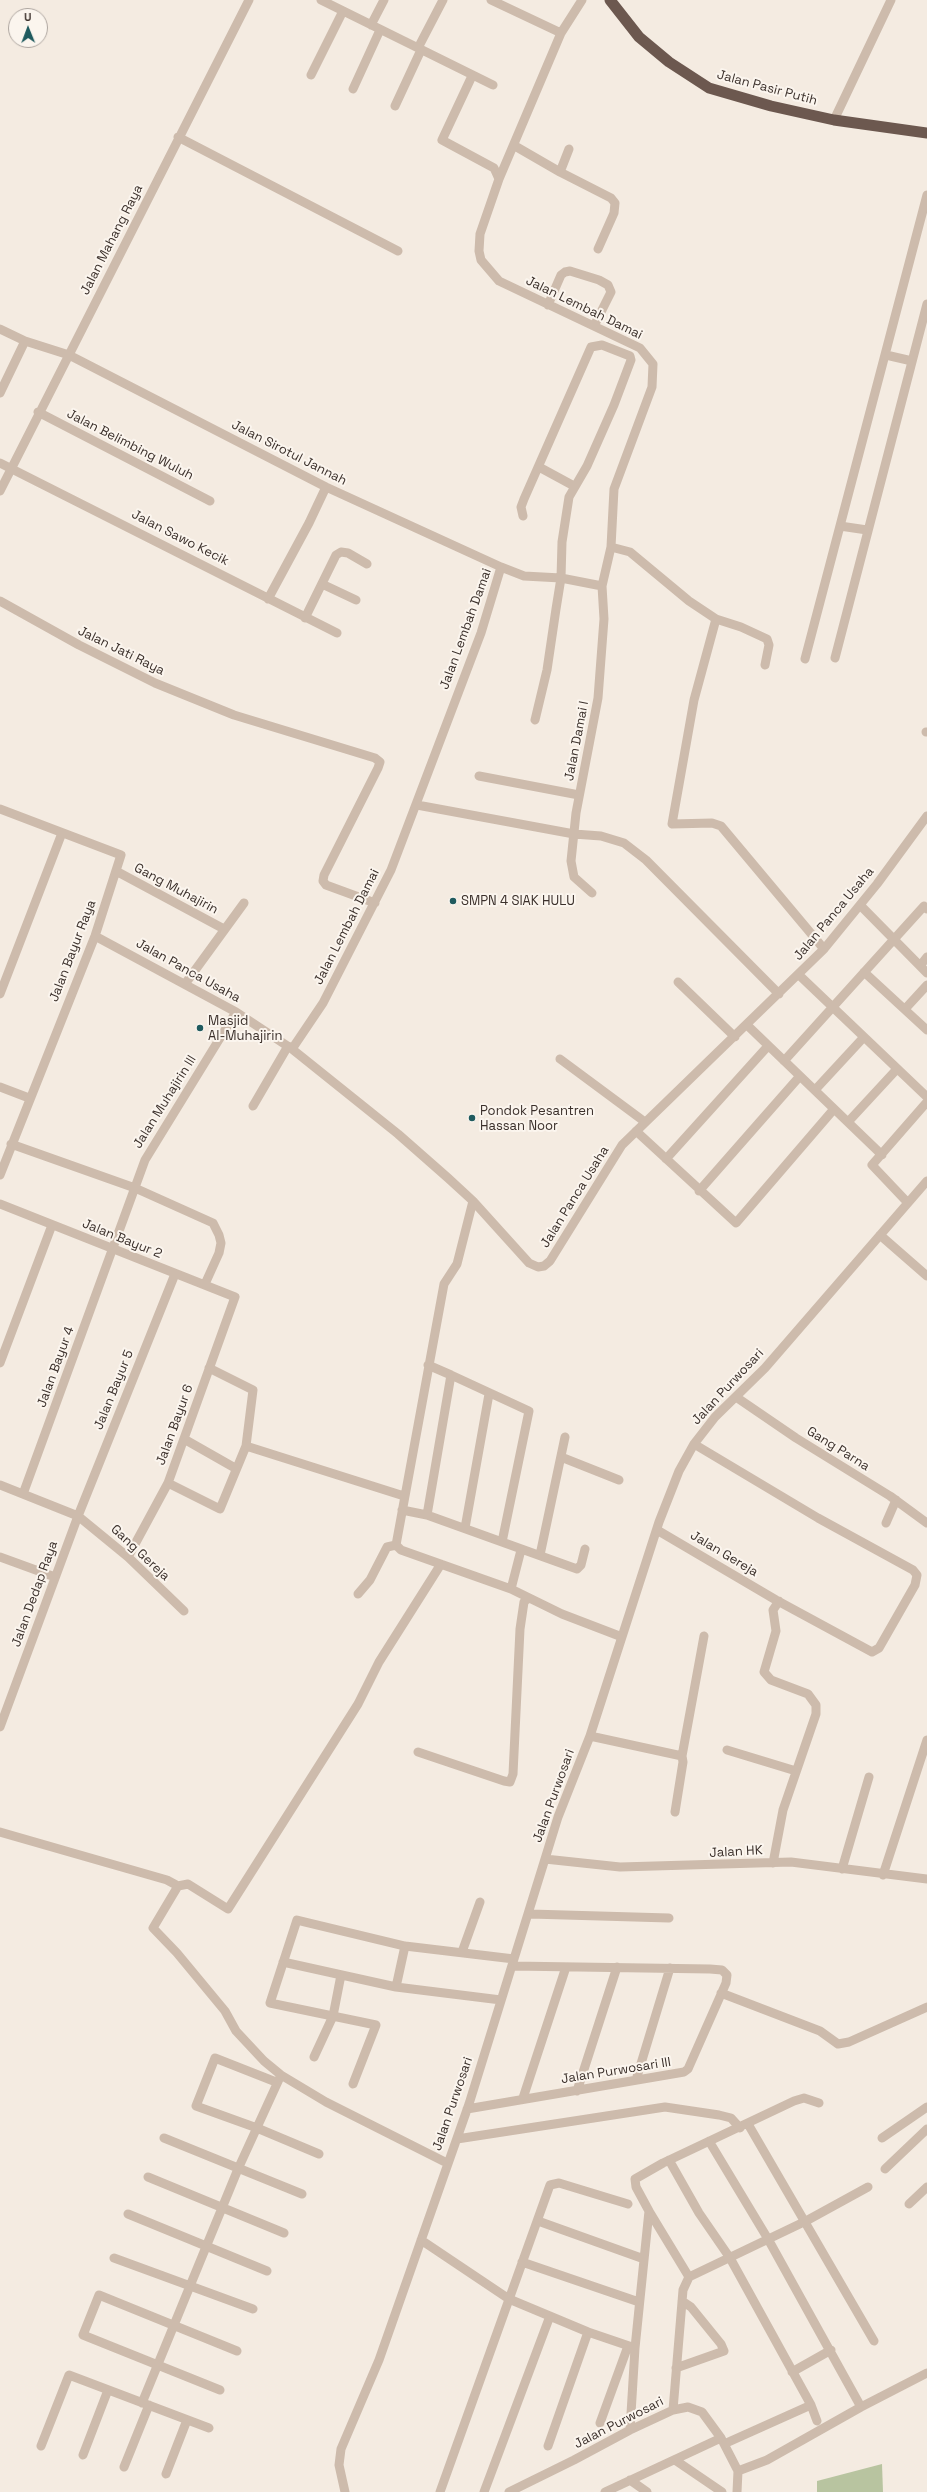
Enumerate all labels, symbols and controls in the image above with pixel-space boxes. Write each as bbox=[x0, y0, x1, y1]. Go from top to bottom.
north arrow bbox=[8, 8, 48, 48]
text: U bbox=[24, 10, 32, 24]
street label: Jalan Pasir Putih bbox=[715, 67, 819, 109]
street label: Jalan Mahang Raya bbox=[77, 182, 147, 298]
street label: Jalan Lembah Damai bbox=[523, 273, 645, 343]
street label: Jalan Belimbing Wuluh bbox=[64, 406, 196, 484]
street label: Jalan Sirotul Jannah bbox=[229, 417, 349, 489]
street label: Jalan Sawo Kecik bbox=[129, 507, 231, 569]
street label: Jalan Lembah Damai bbox=[437, 566, 495, 692]
street label: Jalan Jati Raya bbox=[75, 623, 167, 679]
street label: Jalan Damai I bbox=[562, 700, 592, 782]
street label: Gang Muhajirin bbox=[131, 860, 221, 918]
street label: Jalan Panca Usaha bbox=[790, 864, 878, 964]
street label: Jalan Lembah Damai bbox=[311, 866, 383, 988]
place label: SMPN 4 SIAK HULU bbox=[461, 893, 575, 909]
marker: SMPN 4 SIAK HULU bbox=[448, 896, 458, 906]
street label: Jalan Bayur Raya bbox=[46, 898, 100, 1004]
street label: Jalan Panca Usaha bbox=[133, 936, 243, 1006]
place label: Masjid Al-Muhajirin bbox=[208, 1013, 282, 1044]
marker: Masjid Al-Muhajirin bbox=[195, 1023, 205, 1033]
street label: Jalan Muhajirin III bbox=[130, 1053, 200, 1151]
place label: Pondok Pesantren Hassan Noor bbox=[480, 1103, 594, 1134]
marker: Pondok Pesantren Hassan Noor bbox=[467, 1113, 477, 1123]
street label: Jalan Panca Usaha bbox=[537, 1143, 613, 1251]
street label: Jalan Bayur 2 bbox=[80, 1216, 164, 1262]
street label: Jalan Bayur 4 bbox=[34, 1324, 78, 1410]
street label: Jalan Purwosari bbox=[689, 1346, 767, 1428]
street label: Jalan Bayur 5 bbox=[91, 1348, 137, 1432]
street label: Jalan Bayur 6 bbox=[153, 1382, 197, 1468]
street label: Gang Parna bbox=[804, 1424, 872, 1474]
street label: Gang Gereja bbox=[107, 1522, 173, 1584]
street label: Jalan Gereja bbox=[687, 1528, 761, 1580]
street label: Jalan Dedap Raya bbox=[9, 1539, 61, 1649]
street label: Jalan Purwosari bbox=[530, 1747, 578, 1845]
street label: Jalan HK bbox=[709, 1843, 763, 1861]
street label: Jalan Purwosari bbox=[430, 2055, 476, 2153]
street label: Jalan Purwosari III bbox=[560, 2055, 672, 2087]
street label: Jalan Purwosari bbox=[572, 2394, 666, 2452]

